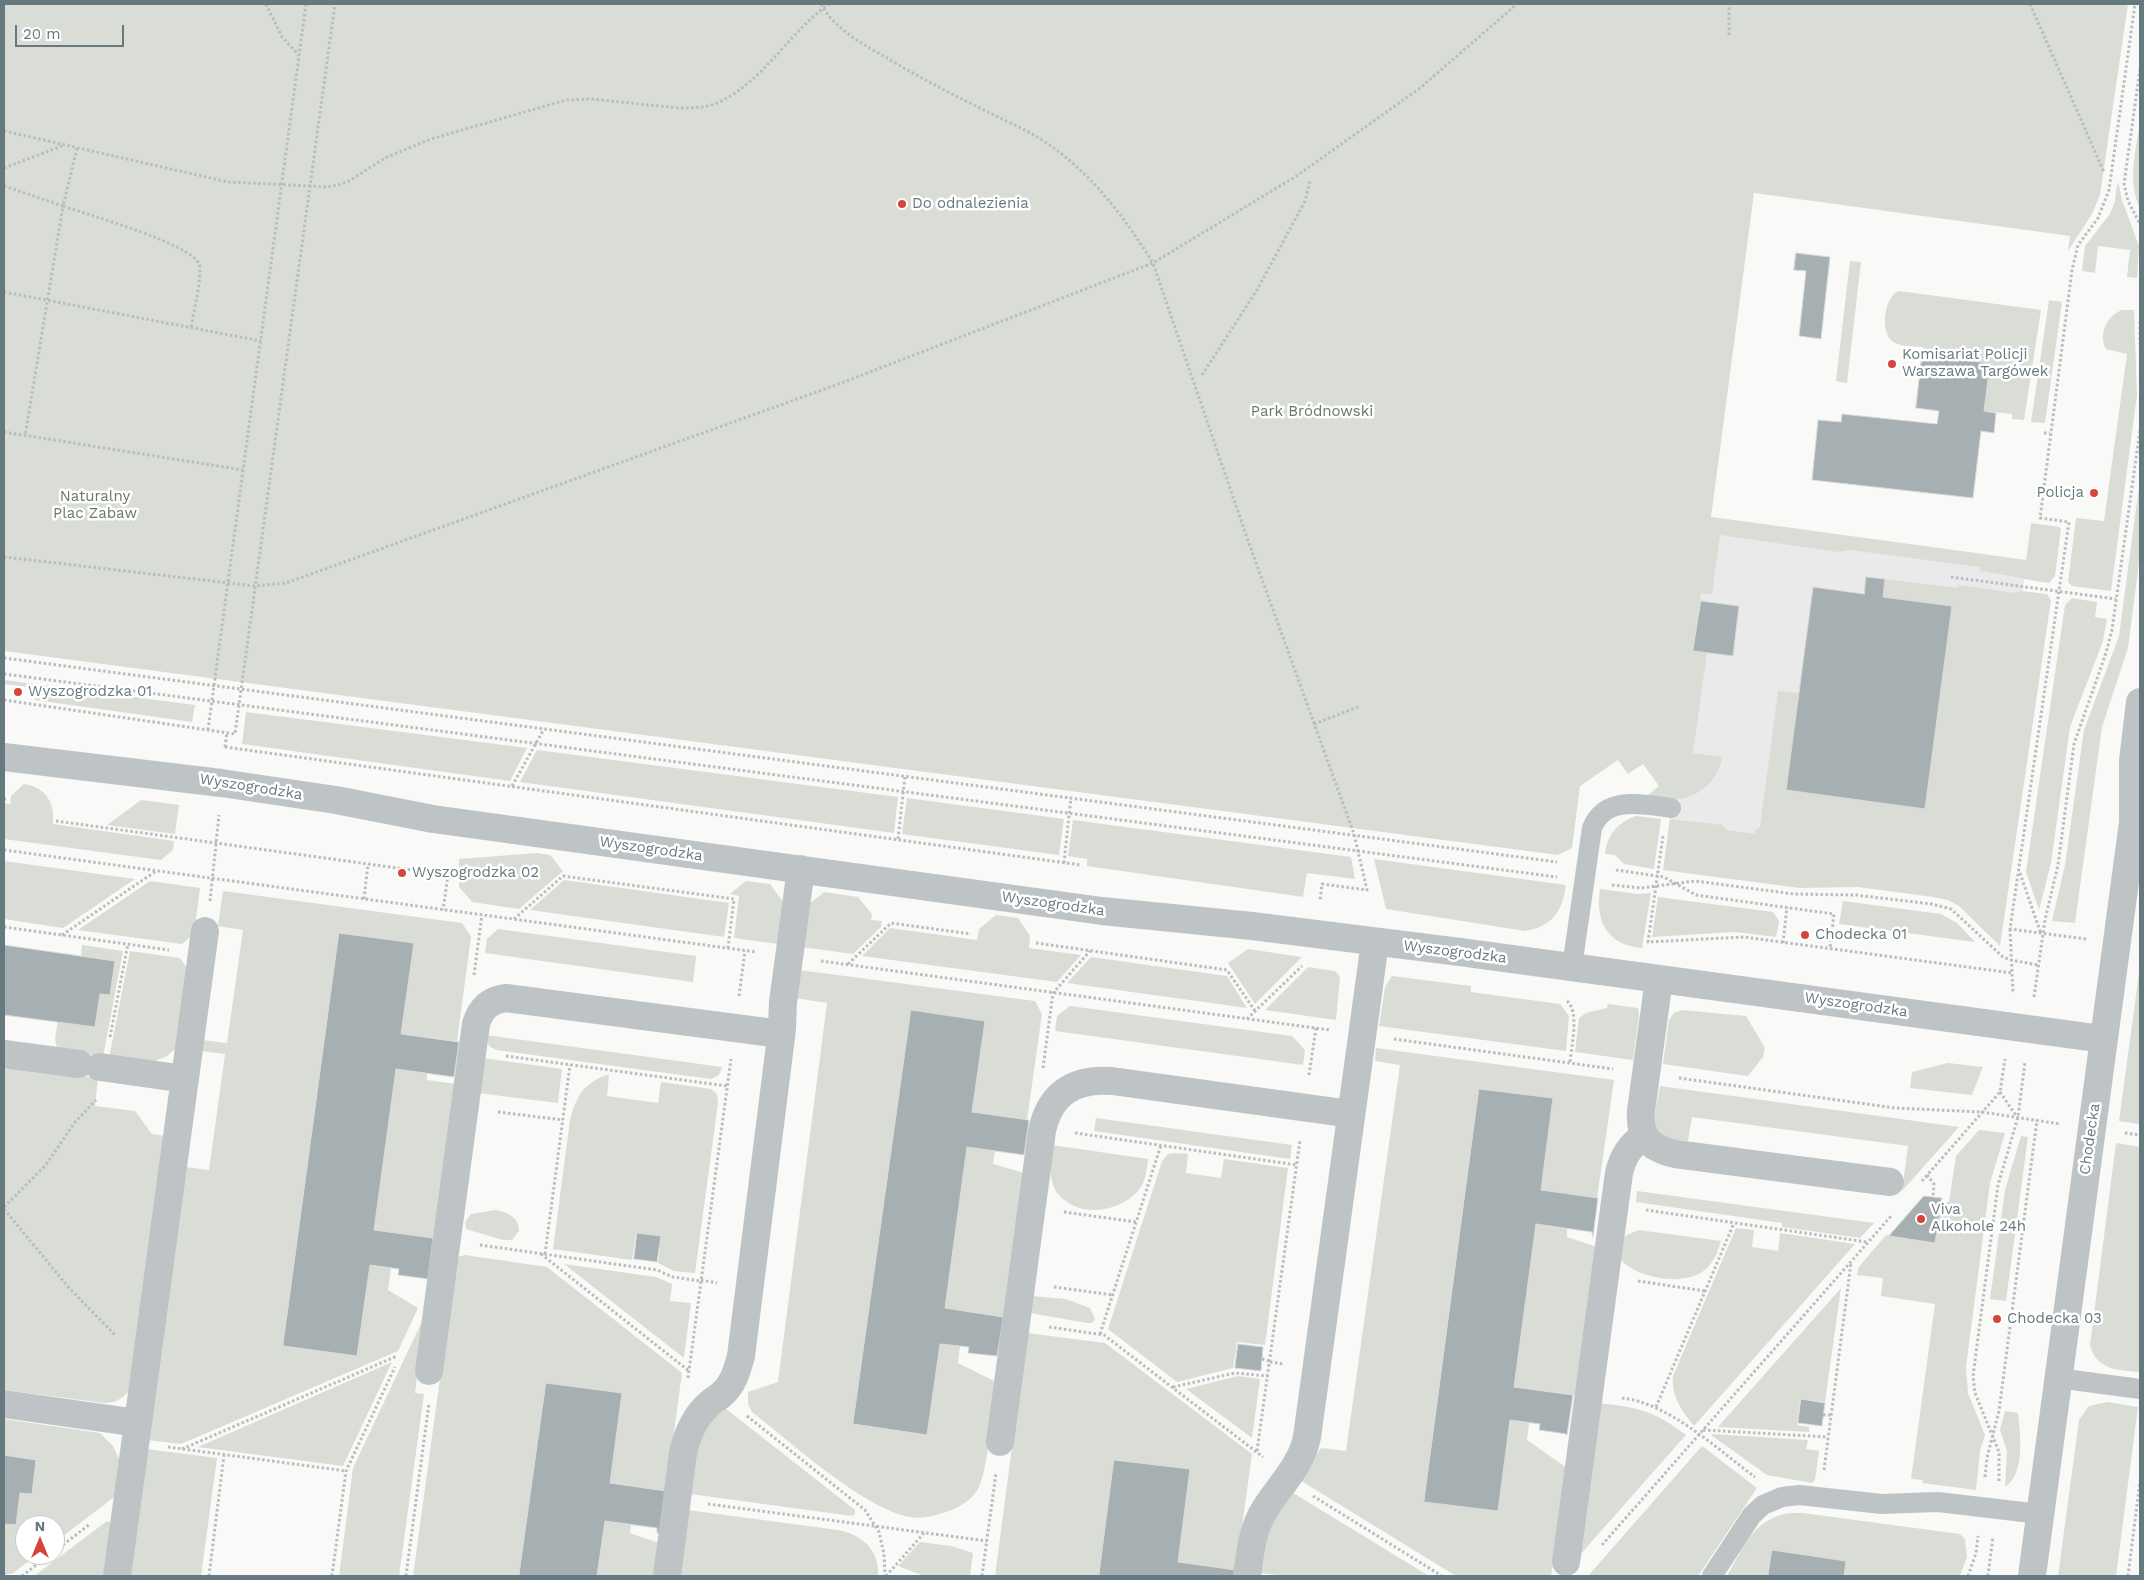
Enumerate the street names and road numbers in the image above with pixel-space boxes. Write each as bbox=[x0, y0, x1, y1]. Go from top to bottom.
street label: Wyszogrodzka bbox=[198, 770, 304, 804]
street label: Wyszogrodzka bbox=[598, 833, 704, 865]
street label: Wyszogrodzka bbox=[1000, 888, 1106, 920]
street label: Wyszogrodzka bbox=[1402, 937, 1508, 967]
street label: Wyszogrodzka bbox=[1803, 989, 1909, 1021]
street label: Chodecka bbox=[2076, 1102, 2104, 1176]

